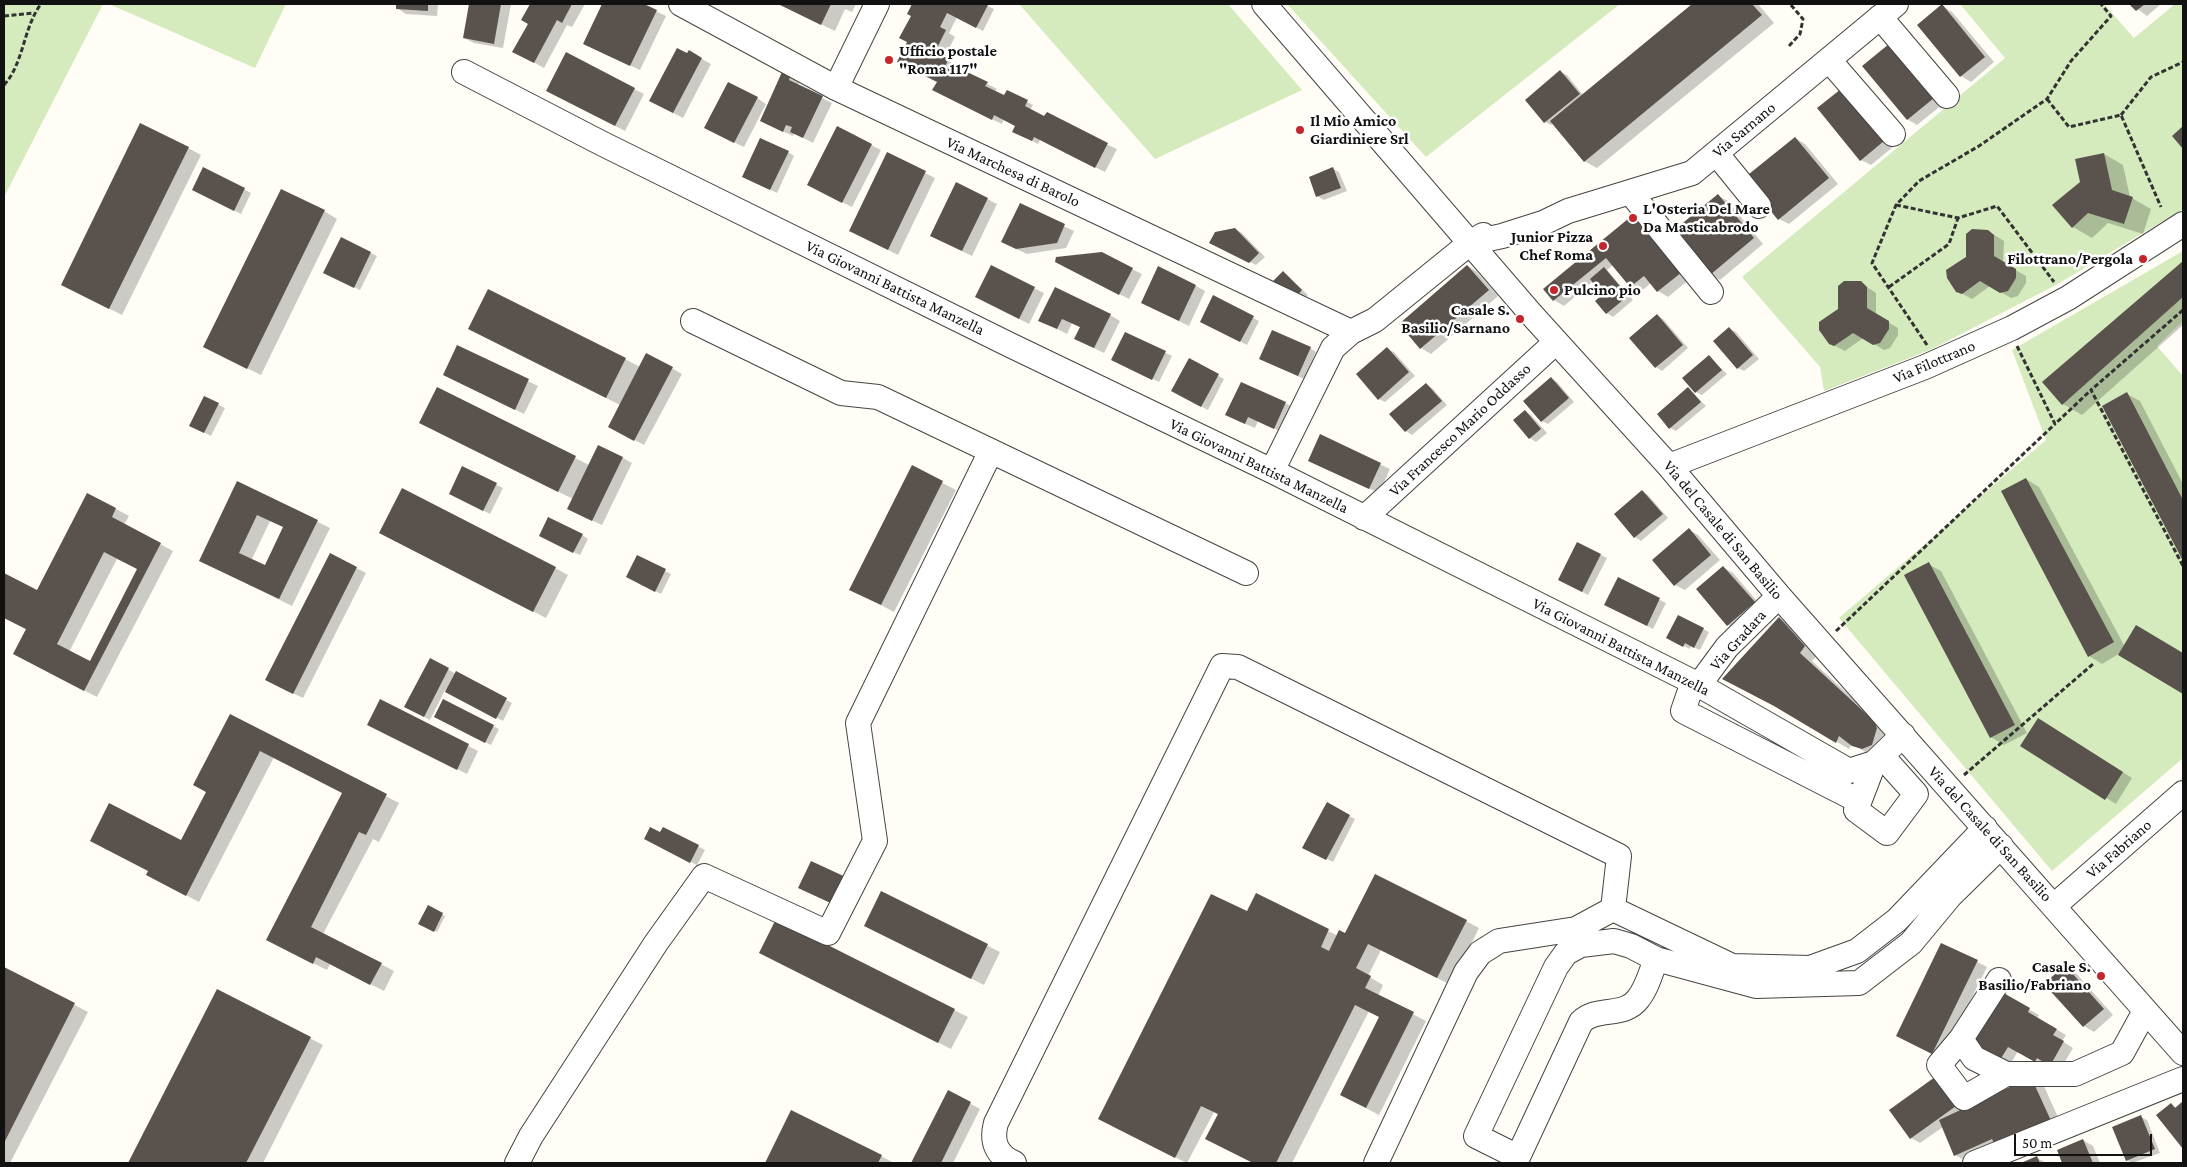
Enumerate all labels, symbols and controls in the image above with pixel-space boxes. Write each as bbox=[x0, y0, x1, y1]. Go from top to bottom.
place label: Ufficio postale "Roma 117" bbox=[899, 41, 997, 79]
marker: Ufficio postale "Roma 117" bbox=[883, 54, 895, 66]
street label: Via Sarnano bbox=[1708, 98, 1780, 162]
place label: Il Mio Amico Giardiniere Srl bbox=[1310, 111, 1409, 149]
marker: Il Mio Amico Giardiniere Srl bbox=[1294, 124, 1306, 136]
street label: Via Marchesa di Barolo bbox=[943, 133, 1083, 211]
place label: L'Osteria Del Mare Da Masticabrodo bbox=[1643, 199, 1770, 237]
marker: L'Osteria Del Mare Da Masticabrodo bbox=[1627, 212, 1639, 224]
place label: Junior Pizza Chef Roma bbox=[1511, 227, 1593, 265]
street label: Via Giovanni Battista Manzella bbox=[802, 236, 988, 340]
marker: Junior Pizza Chef Roma bbox=[1597, 240, 1609, 252]
place label: Filottrano/Pergola bbox=[2007, 249, 2133, 269]
marker: Filottrano/Pergola bbox=[2137, 253, 2149, 265]
place label: Pulcino pio bbox=[1564, 280, 1641, 300]
marker: Pulcino pio bbox=[1548, 284, 1560, 296]
place label: Casale S. Basilio/Sarnano bbox=[1401, 300, 1510, 338]
marker: Casale S. Basilio/Sarnano bbox=[1514, 313, 1526, 325]
street label: Via Filottrano bbox=[1890, 336, 1978, 388]
street label: Via Francesco Mario Oddasso bbox=[1385, 359, 1535, 501]
street label: Via Giovanni Battista Manzella bbox=[1166, 414, 1352, 518]
street label: Via del Casale di San Basilio bbox=[1659, 456, 1787, 604]
street label: Via Giovanni Battista Manzella bbox=[1529, 594, 1713, 700]
street label: Via Gradara bbox=[1706, 606, 1770, 674]
street label: Via del Casale di San Basilio bbox=[1924, 762, 2056, 906]
street label: Via Fabriano bbox=[2082, 815, 2156, 883]
place label: Casale S. Basilio/Fabriano bbox=[1978, 957, 2091, 995]
marker: Casale S. Basilio/Fabriano bbox=[2095, 970, 2107, 982]
scale bar bbox=[2017, 1124, 2154, 1156]
text: 50 m bbox=[2022, 1135, 2052, 1151]

